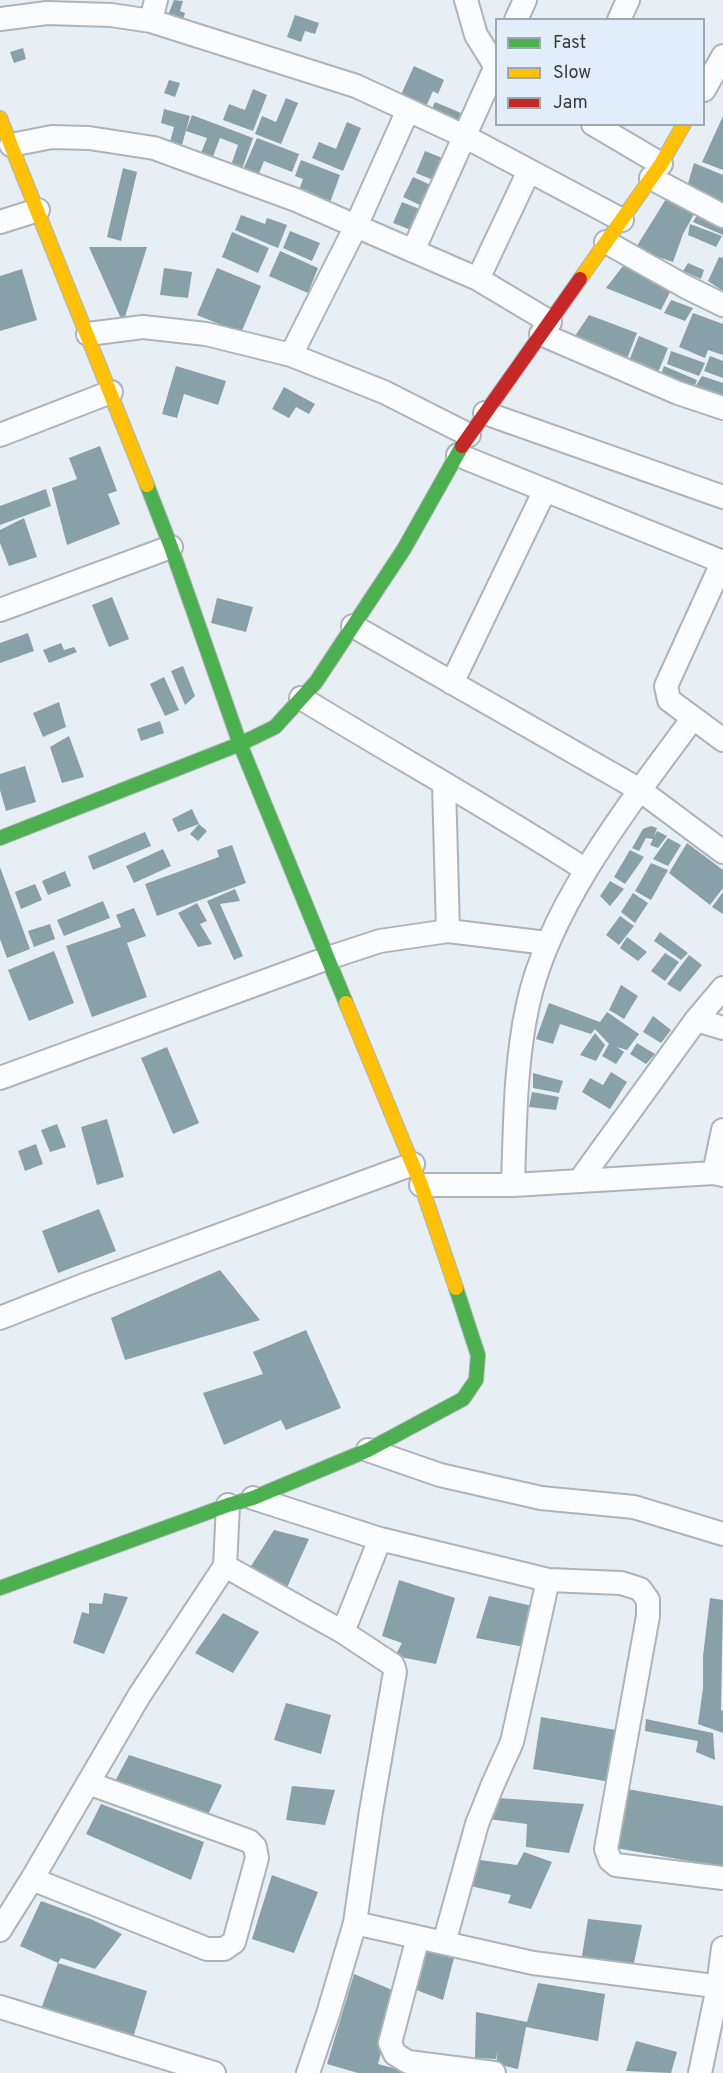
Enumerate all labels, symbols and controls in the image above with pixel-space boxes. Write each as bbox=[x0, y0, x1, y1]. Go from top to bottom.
legend bbox=[495, 18, 705, 126]
text: Fast bbox=[553, 32, 586, 55]
text: Slow bbox=[553, 62, 591, 85]
text: Jam bbox=[553, 92, 588, 115]

